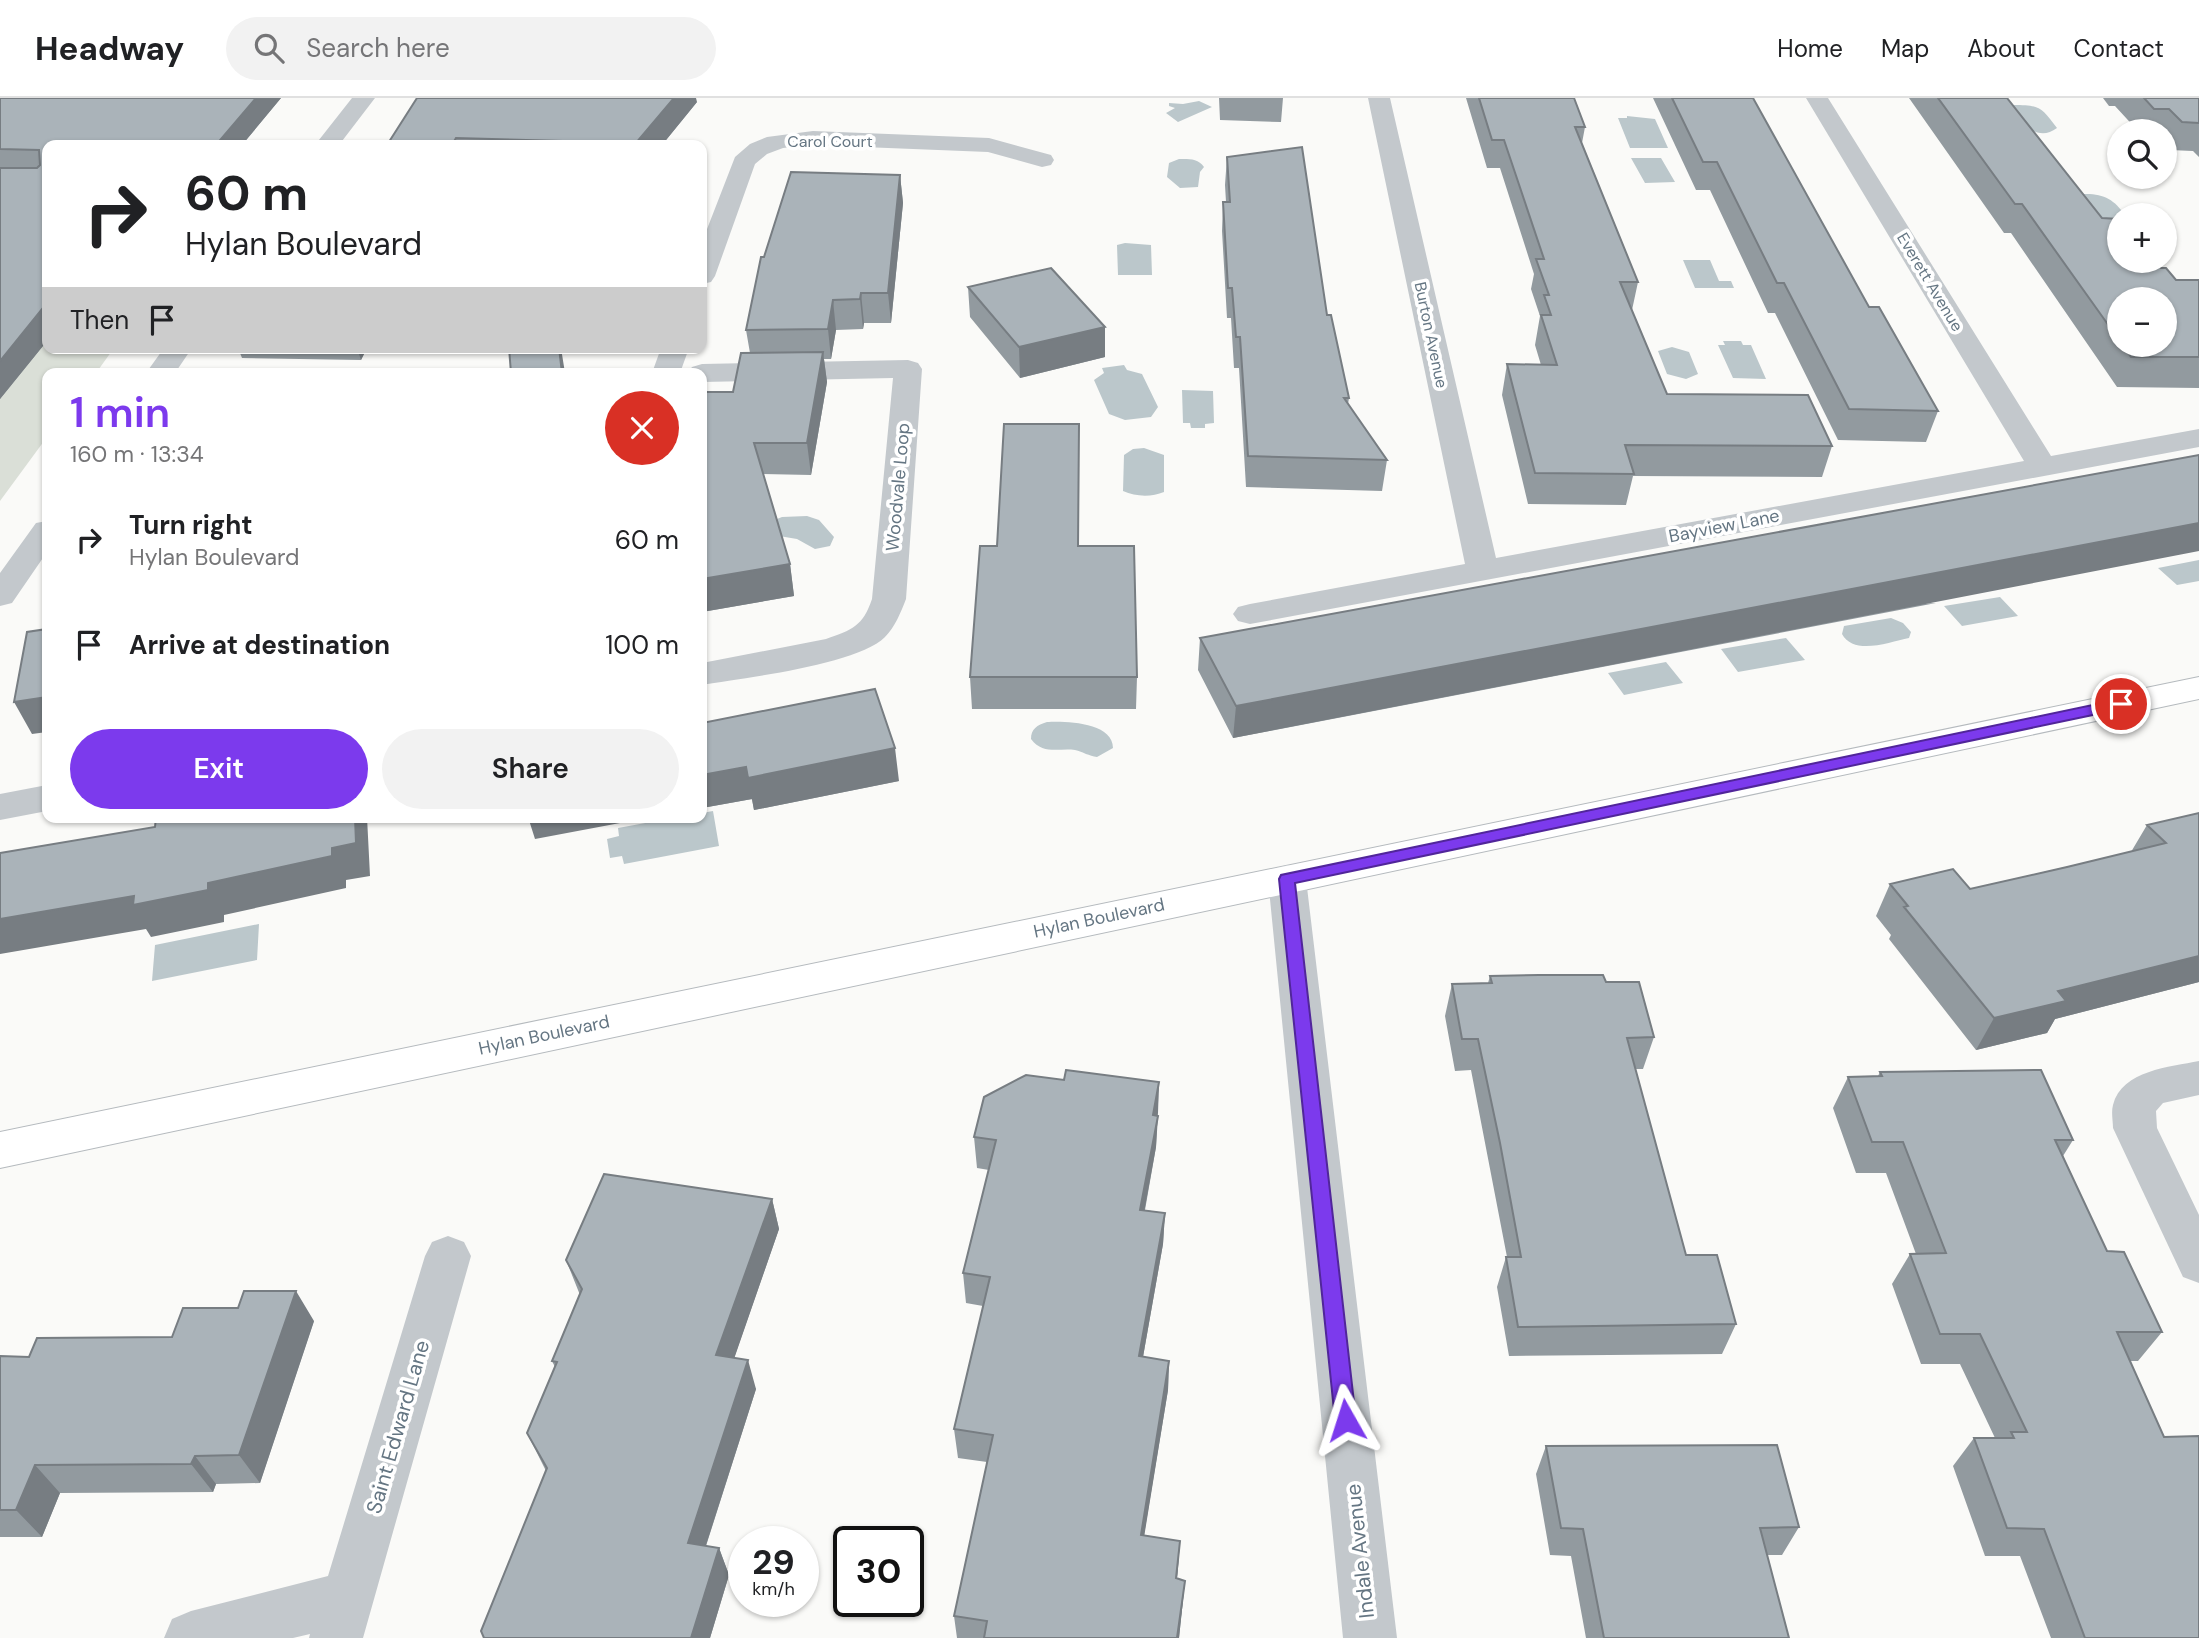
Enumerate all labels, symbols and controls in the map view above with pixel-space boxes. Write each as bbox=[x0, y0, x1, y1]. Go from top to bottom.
search box bbox=[226, 17, 716, 80]
text: Headway bbox=[35, 27, 184, 70]
icon: search bbox=[250, 29, 288, 67]
text: Search here bbox=[306, 31, 450, 65]
text: Home bbox=[1777, 33, 1843, 64]
text: Map bbox=[1881, 33, 1929, 64]
text: About bbox=[1967, 33, 2036, 64]
text: Contact bbox=[2074, 33, 2164, 64]
map controls bbox=[2107, 119, 2177, 357]
button: search bbox=[2107, 119, 2177, 189]
street label: Carol Court bbox=[787, 131, 873, 152]
text: 60 m bbox=[185, 161, 308, 225]
icon: right bbox=[70, 168, 161, 259]
button: + bbox=[2107, 203, 2177, 273]
text: Hylan Boulevard bbox=[185, 223, 422, 265]
street label: Everett Avenue bbox=[1892, 229, 1968, 335]
street label: Burton Avenue bbox=[1409, 280, 1453, 390]
button: − bbox=[2107, 287, 2177, 357]
icon: arrive bbox=[143, 301, 181, 339]
text: Then bbox=[70, 303, 129, 337]
text: 1 min bbox=[70, 385, 170, 440]
button: close bbox=[605, 391, 679, 465]
street label: Woodvale Loop bbox=[880, 422, 916, 552]
text: 160 m · 13:34 bbox=[70, 439, 204, 469]
street label: Bayview Lane bbox=[1667, 503, 1781, 549]
text: Turn right bbox=[129, 508, 253, 542]
icon: right bbox=[70, 521, 108, 559]
text: 60 m bbox=[615, 523, 679, 557]
text: Hylan Boulevard bbox=[129, 542, 299, 572]
icon: arrive bbox=[70, 626, 108, 664]
text: Arrive at destination bbox=[129, 628, 390, 662]
text: 100 m bbox=[605, 628, 679, 662]
pin bbox=[2091, 674, 2151, 734]
icon: arrive bbox=[2102, 685, 2140, 723]
button: Exit bbox=[70, 729, 368, 809]
button: Share bbox=[382, 729, 679, 809]
street label: Hylan Boulevard bbox=[1031, 892, 1167, 944]
street label: Hylan Boulevard bbox=[476, 1009, 612, 1061]
street label: Saint Edward Lane bbox=[360, 1337, 436, 1517]
position arrow bbox=[1309, 1383, 1383, 1457]
street label: Indale Avenue bbox=[1339, 1482, 1381, 1620]
speed limit sign: 30 bbox=[833, 1526, 924, 1617]
text: 29 bbox=[752, 1539, 795, 1585]
text: km/h bbox=[752, 1577, 795, 1601]

